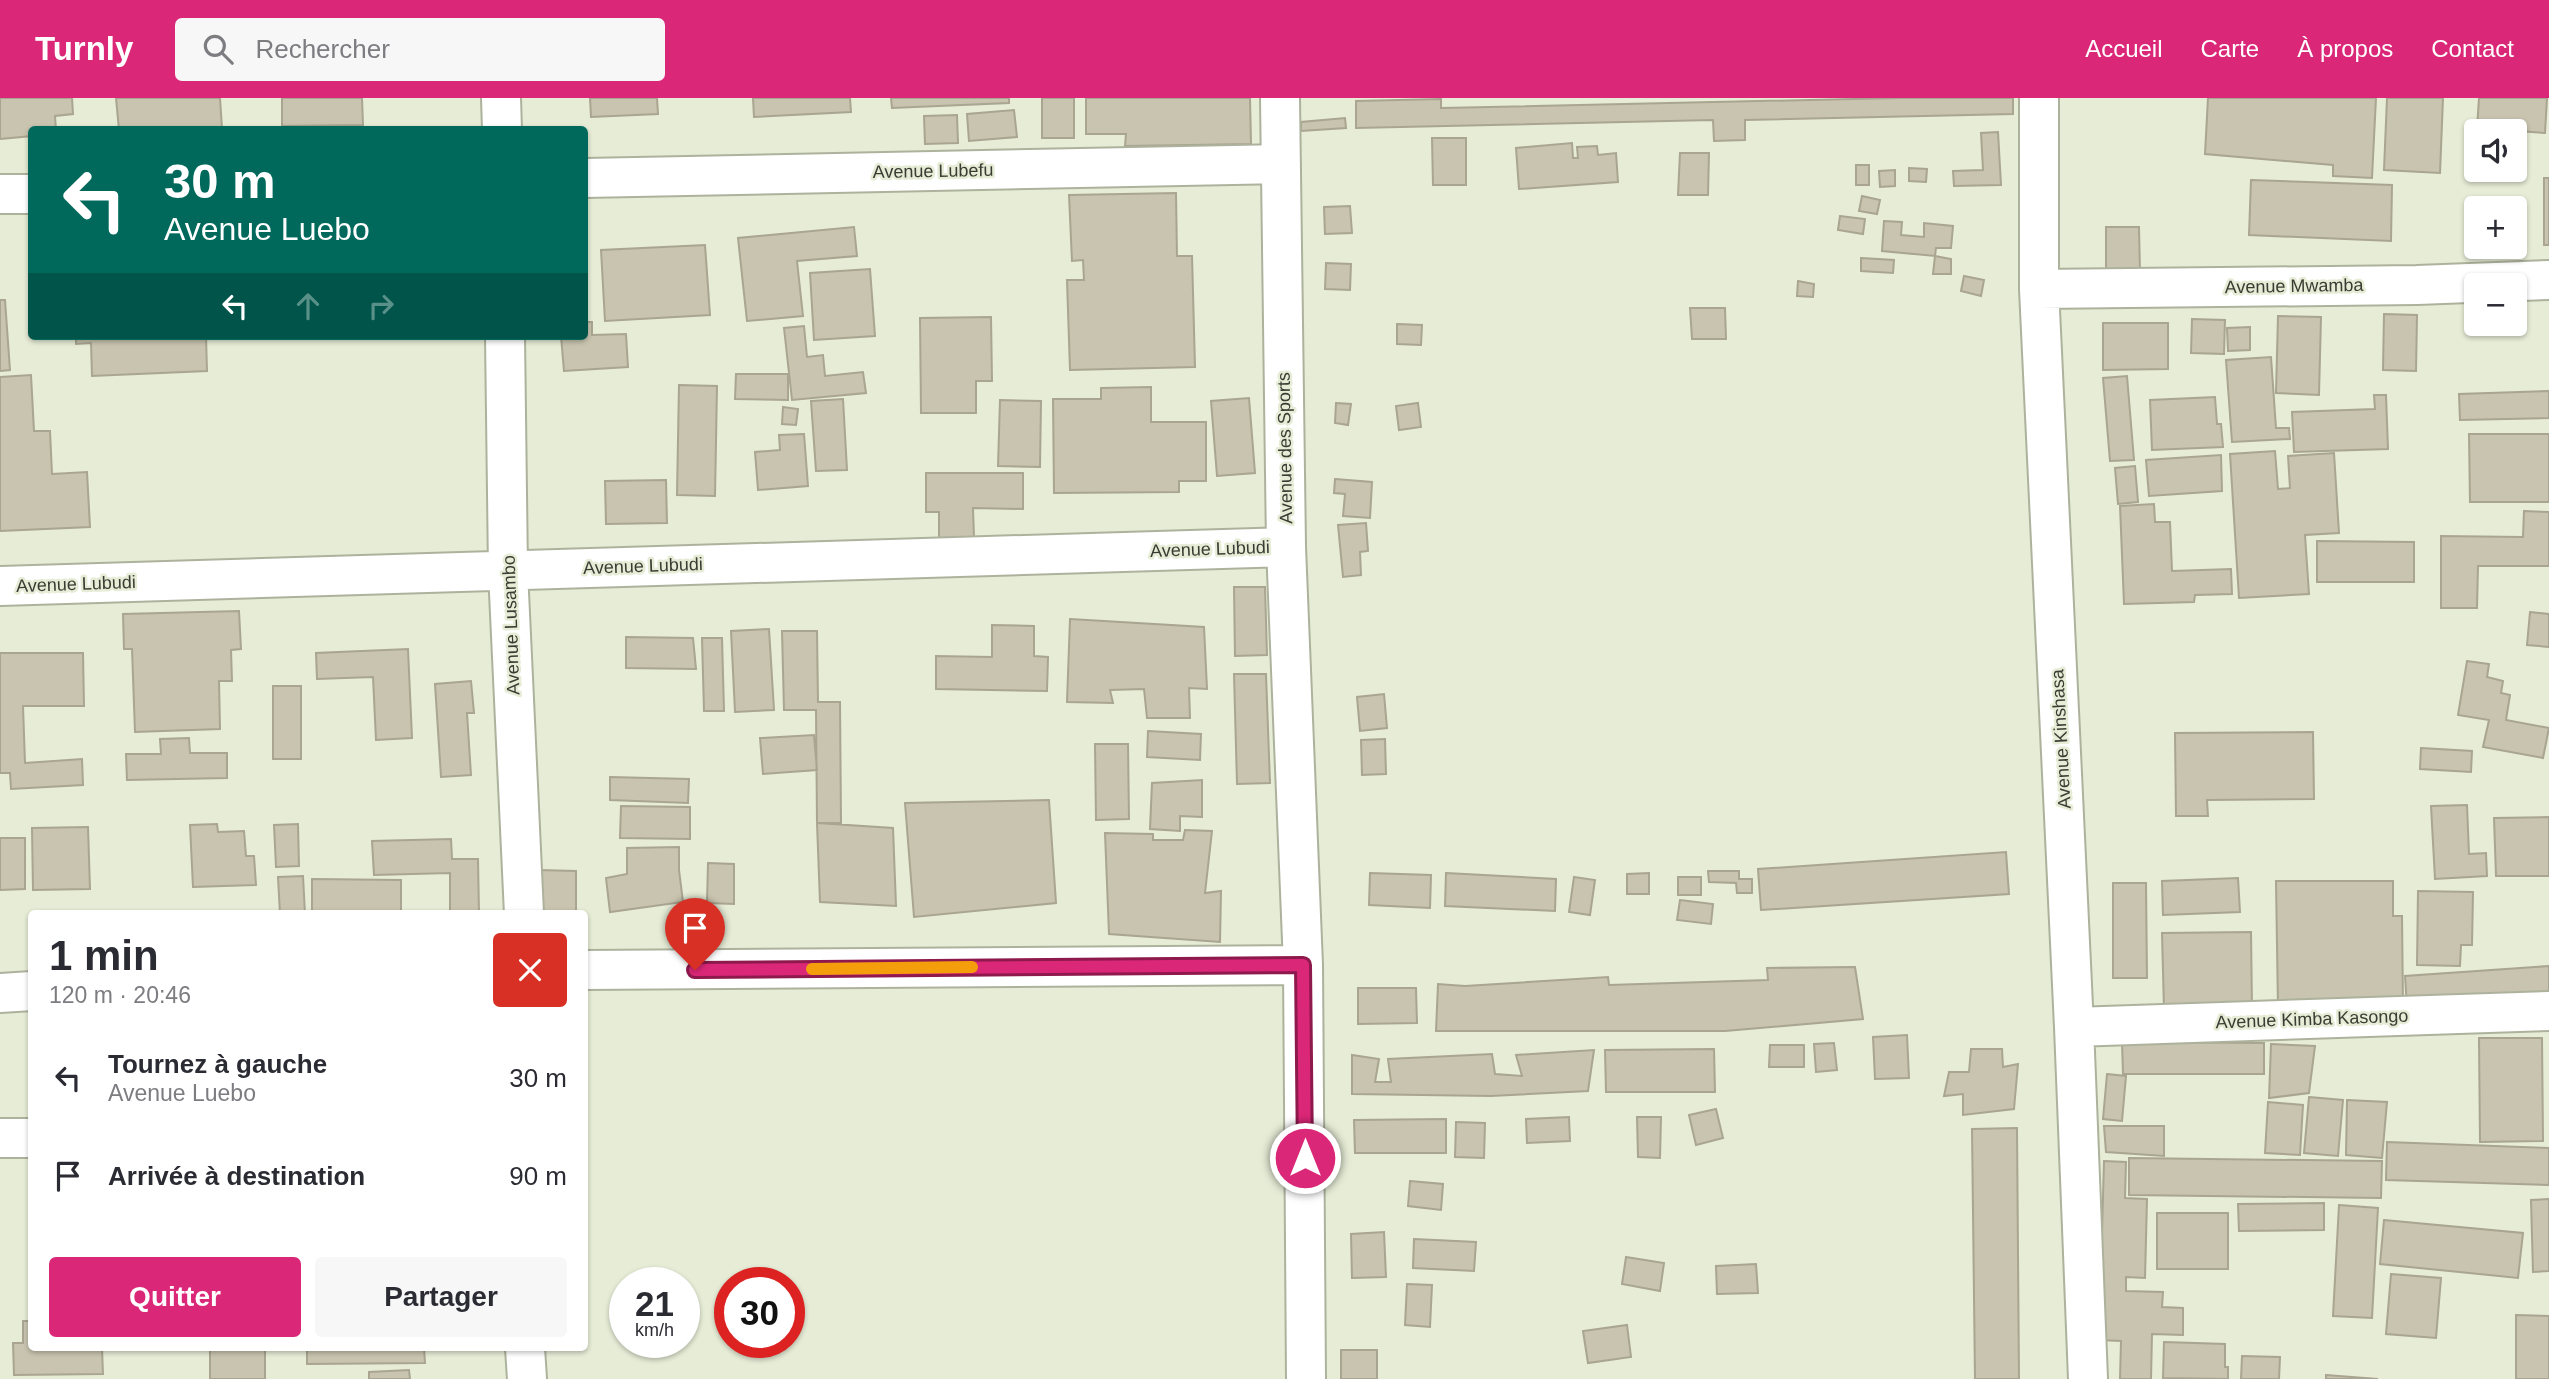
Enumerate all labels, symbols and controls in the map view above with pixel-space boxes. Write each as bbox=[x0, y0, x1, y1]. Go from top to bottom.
search box bbox=[175, 18, 665, 81]
text: Turnly bbox=[35, 30, 133, 67]
icon: search bbox=[199, 30, 237, 68]
text: Rechercher bbox=[255, 34, 390, 64]
text: Accueil bbox=[2085, 35, 2163, 62]
text: Carte bbox=[2201, 35, 2259, 62]
text: À propos bbox=[2297, 35, 2393, 62]
text: Contact bbox=[2431, 35, 2514, 62]
map controls bbox=[2464, 119, 2527, 336]
button: sound bbox=[2464, 119, 2527, 182]
icon: left bbox=[49, 154, 140, 245]
text: 30 m bbox=[164, 154, 276, 208]
street label: Avenue Lubefu bbox=[872, 160, 994, 182]
button: + bbox=[2464, 196, 2527, 259]
text: Avenue Luebo bbox=[164, 211, 370, 247]
button: − bbox=[2464, 273, 2527, 336]
street label: Avenue Mwamba bbox=[2224, 275, 2365, 297]
icon: left bbox=[216, 287, 254, 325]
icon: ahead bbox=[289, 287, 327, 325]
icon: right bbox=[362, 287, 400, 325]
street label: Avenue des Sports bbox=[1274, 372, 1296, 524]
street label: Avenue Lubudi bbox=[1150, 537, 1270, 561]
street label: Avenue Lubudi bbox=[583, 554, 703, 578]
street label: Avenue Lusambo bbox=[499, 555, 523, 695]
street label: Avenue Lubudi bbox=[16, 572, 136, 596]
street label: Avenue Kinshasa bbox=[2047, 668, 2075, 809]
pin bbox=[665, 898, 725, 970]
icon: arrive bbox=[676, 909, 714, 947]
text: 1 min bbox=[49, 932, 159, 979]
button: close bbox=[493, 933, 567, 1007]
text: 120 m · 20:46 bbox=[49, 982, 191, 1008]
street label: Avenue Kimba Kasongo bbox=[2215, 1006, 2409, 1032]
text: Tournez à gauche bbox=[108, 1049, 327, 1079]
icon: left bbox=[49, 1059, 87, 1097]
text: 30 m bbox=[509, 1063, 567, 1093]
text: Avenue Luebo bbox=[108, 1080, 256, 1106]
position arrow bbox=[1268, 1121, 1342, 1195]
icon: arrive bbox=[49, 1157, 87, 1195]
text: Arrivée à destination bbox=[108, 1161, 365, 1191]
text: 90 m bbox=[509, 1161, 567, 1191]
button: Quitter bbox=[49, 1257, 301, 1337]
button: Partager bbox=[315, 1257, 567, 1337]
speed limit sign: 30 bbox=[714, 1267, 805, 1358]
text: 21 bbox=[635, 1284, 674, 1323]
text: km/h bbox=[635, 1320, 674, 1340]

